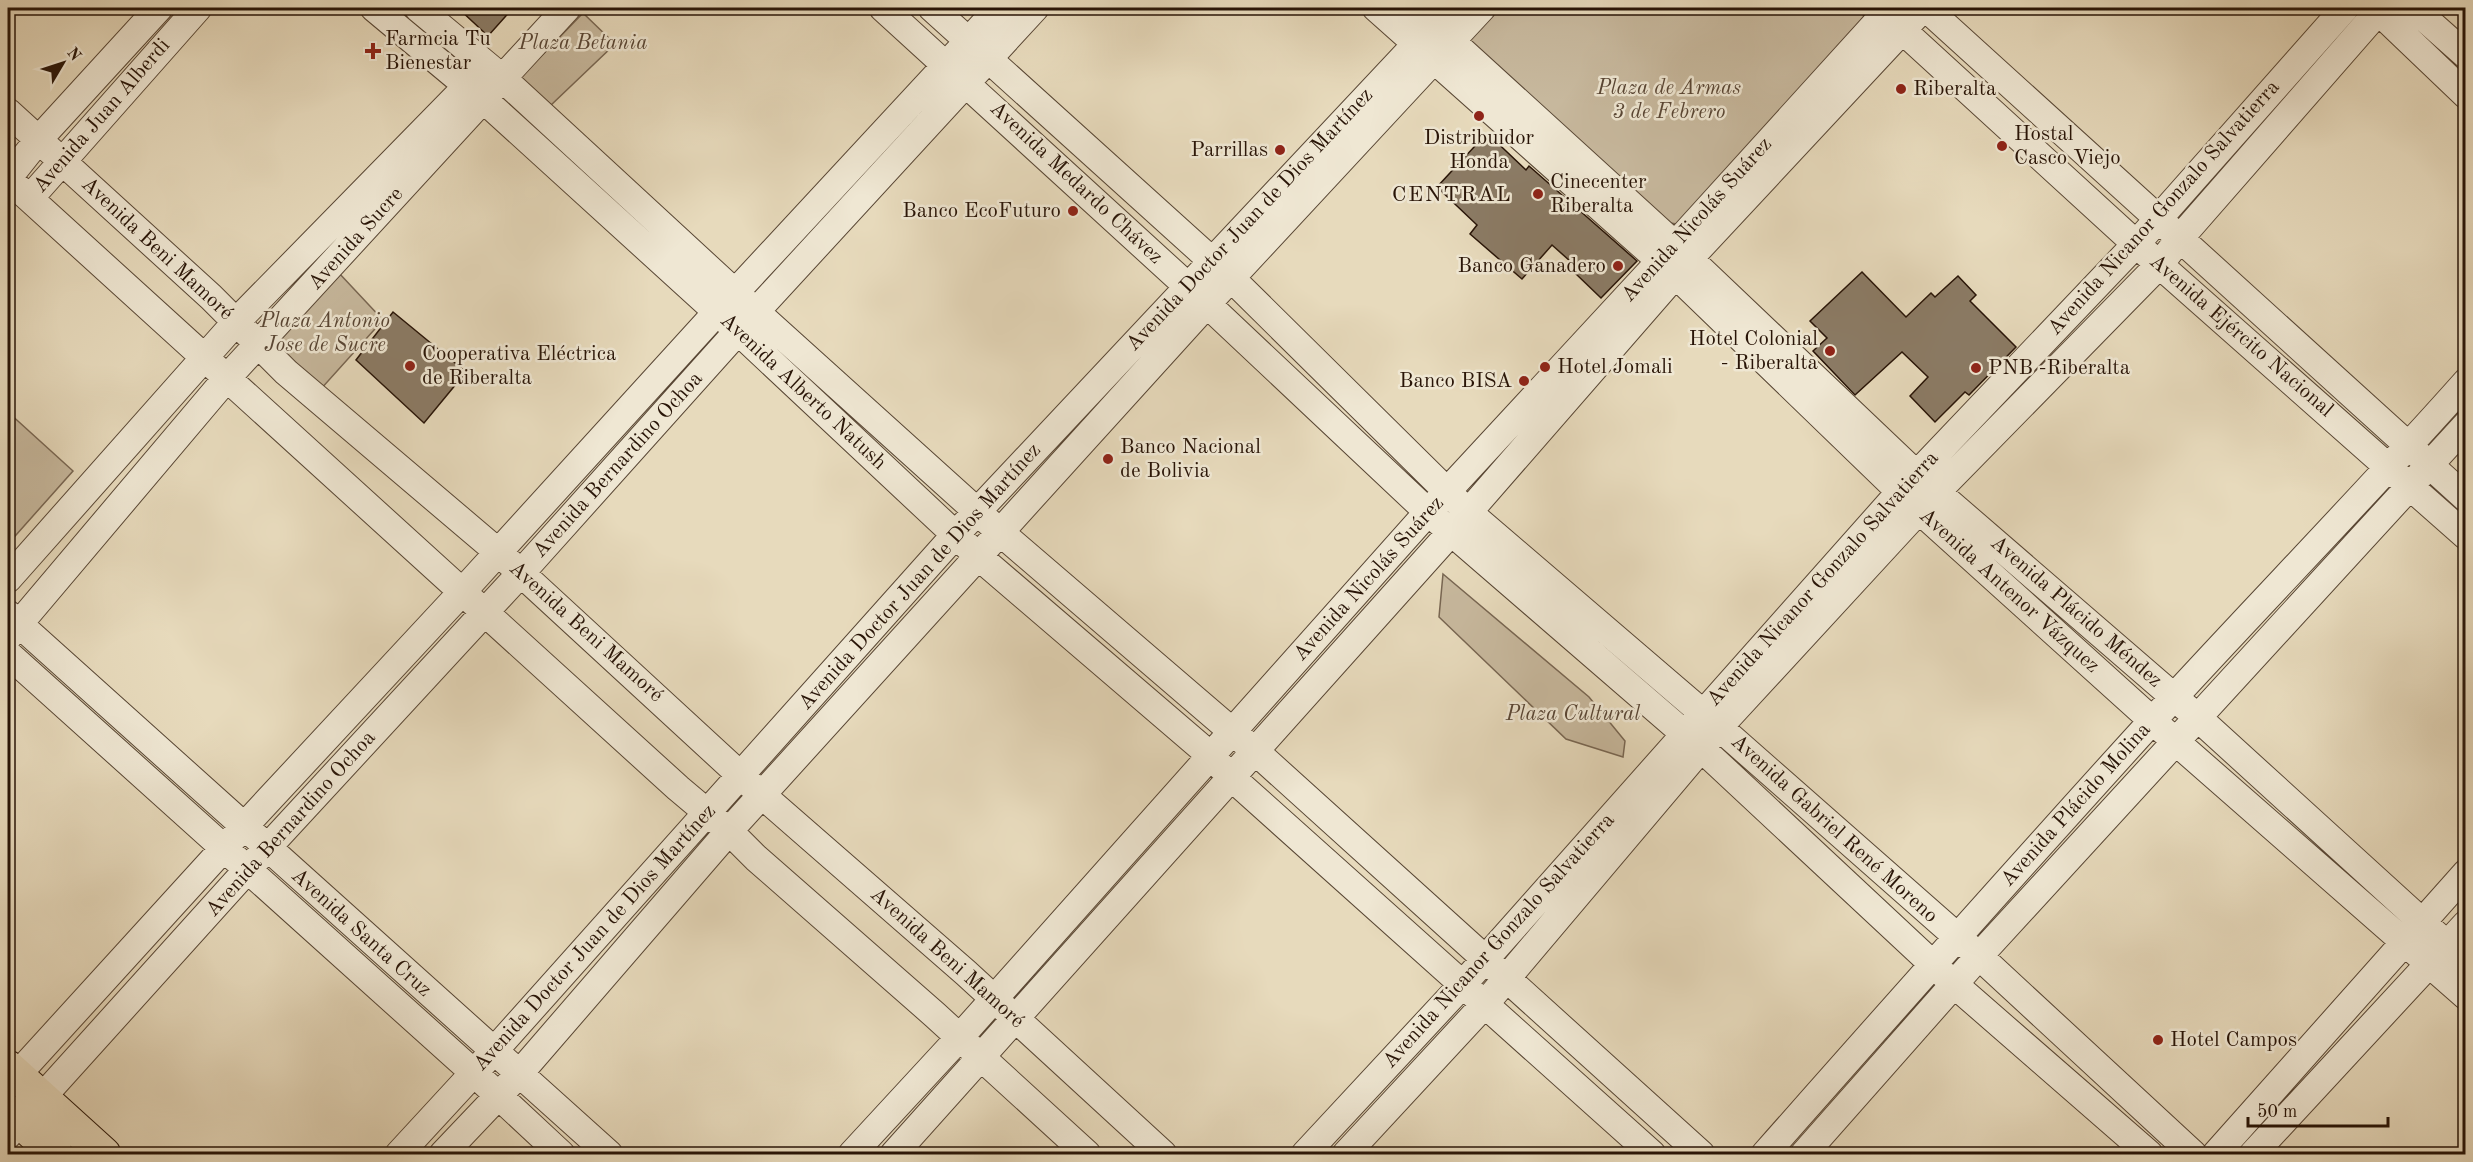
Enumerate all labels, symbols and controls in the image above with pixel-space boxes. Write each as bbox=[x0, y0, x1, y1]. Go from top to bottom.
place label: Farmcia Tu Bienestar bbox=[385, 29, 491, 74]
north arrow bbox=[33, 33, 93, 93]
park label: Plaza Betania bbox=[518, 33, 647, 54]
street label: Avenida Juan Alberdi bbox=[30, 35, 174, 197]
marker: Farmcia Tu Bienestar bbox=[366, 44, 380, 58]
text: N bbox=[63, 45, 84, 65]
street label: Avenida Nicanor Gonzalo Salvatierra bbox=[2044, 77, 2284, 339]
park label: Plaza de Armas 3 de Febrero bbox=[1596, 78, 1741, 123]
place label: Riberalta bbox=[1913, 79, 1997, 100]
marker: Riberalta bbox=[1894, 82, 1908, 96]
street label: Avenida Doctor Juan de Dios Martínez bbox=[1123, 85, 1377, 355]
street label: Avenida Medardo Chávez bbox=[986, 98, 1166, 268]
marker: Distribuidor Honda bbox=[1472, 109, 1486, 123]
place label: Hostal Casco Viejo bbox=[2014, 124, 2121, 169]
place label: Distribuidor Honda bbox=[1424, 128, 1535, 173]
street label: Avenida Nicolás Suárez bbox=[1618, 134, 1776, 306]
marker: Hostal Casco Viejo bbox=[1995, 139, 2009, 153]
place label: Parrillas bbox=[1191, 140, 1268, 161]
marker: Parrillas bbox=[1273, 143, 1287, 157]
place label: Cinecenter Riberalta bbox=[1550, 172, 1647, 217]
street label: Avenida Beni Mamoré bbox=[77, 173, 237, 325]
street label: Avenida Sucre bbox=[305, 184, 407, 294]
district label: CENTRAL bbox=[1392, 184, 1512, 206]
marker: Cinecenter Riberalta bbox=[1531, 187, 1545, 201]
place label: Banco EcoFuturo bbox=[902, 201, 1061, 222]
marker: Banco EcoFuturo bbox=[1066, 204, 1080, 218]
street label: Avenida Ejército Nacional bbox=[2145, 251, 2337, 421]
place label: Banco Ganadero bbox=[1457, 256, 1606, 277]
marker: Banco Ganadero bbox=[1611, 259, 1625, 273]
street label: Avenida Alberto Natush bbox=[716, 310, 890, 474]
park label: Plaza Antonio Jose de Sucre bbox=[259, 311, 390, 356]
place label: Hotel Colonial - Riberalta bbox=[1689, 329, 1818, 374]
place label: Cooperativa Eléctrica de Riberalta bbox=[422, 344, 616, 389]
marker: Hotel Colonial - Riberalta bbox=[1823, 344, 1837, 358]
place label: Hotel Jomali bbox=[1557, 357, 1673, 378]
place label: PNB -Riberalta bbox=[1988, 358, 2130, 379]
marker: Cooperativa Eléctrica de Riberalta bbox=[403, 359, 417, 373]
marker: Hotel Jomali bbox=[1538, 360, 1552, 374]
marker: PNB -Riberalta bbox=[1969, 361, 1983, 375]
street label: Avenida Bernardino Ochoa bbox=[529, 368, 707, 562]
place label: Banco BISA bbox=[1399, 371, 1512, 392]
marker: Banco BISA bbox=[1517, 374, 1531, 388]
place label: Banco Nacional de Bolivia bbox=[1120, 437, 1261, 482]
street label: Avenida Doctor Juan de Dios Martínez bbox=[795, 440, 1045, 714]
street label: Avenida Nicanor Gonzalo Salvatierra bbox=[1703, 448, 1943, 710]
marker: Banco Nacional de Bolivia bbox=[1101, 452, 1115, 466]
street label: Avenida Nicolás Suárez bbox=[1290, 493, 1448, 665]
street label: Avenida Antenor Vázquez bbox=[1915, 505, 2103, 677]
street label: Avenida Plácido Méndez bbox=[1986, 532, 2166, 692]
street label: Avenida Beni Mamoré bbox=[505, 558, 667, 706]
park label: Plaza Cultural bbox=[1505, 704, 1640, 725]
street label: Avenida Plácido Molina bbox=[1997, 719, 2155, 891]
street label: Avenida Bernardino Ochoa bbox=[202, 727, 380, 921]
street label: Avenida Gabriel René Moreno bbox=[1727, 731, 1941, 927]
street label: Avenida Doctor Juan de Dios Martínez bbox=[470, 801, 720, 1075]
street label: Avenida Nicanor Gonzalo Salvatierra bbox=[1379, 810, 1619, 1072]
street label: Avenida Santa Cruz bbox=[287, 865, 435, 1001]
street label: Avenida Beni Mamoré bbox=[866, 884, 1028, 1032]
place label: Hotel Campos bbox=[2170, 1030, 2297, 1051]
marker: Hotel Campos bbox=[2151, 1033, 2165, 1047]
scale bar bbox=[2248, 1090, 2388, 1128]
text: 50 m bbox=[2257, 1103, 2297, 1121]

